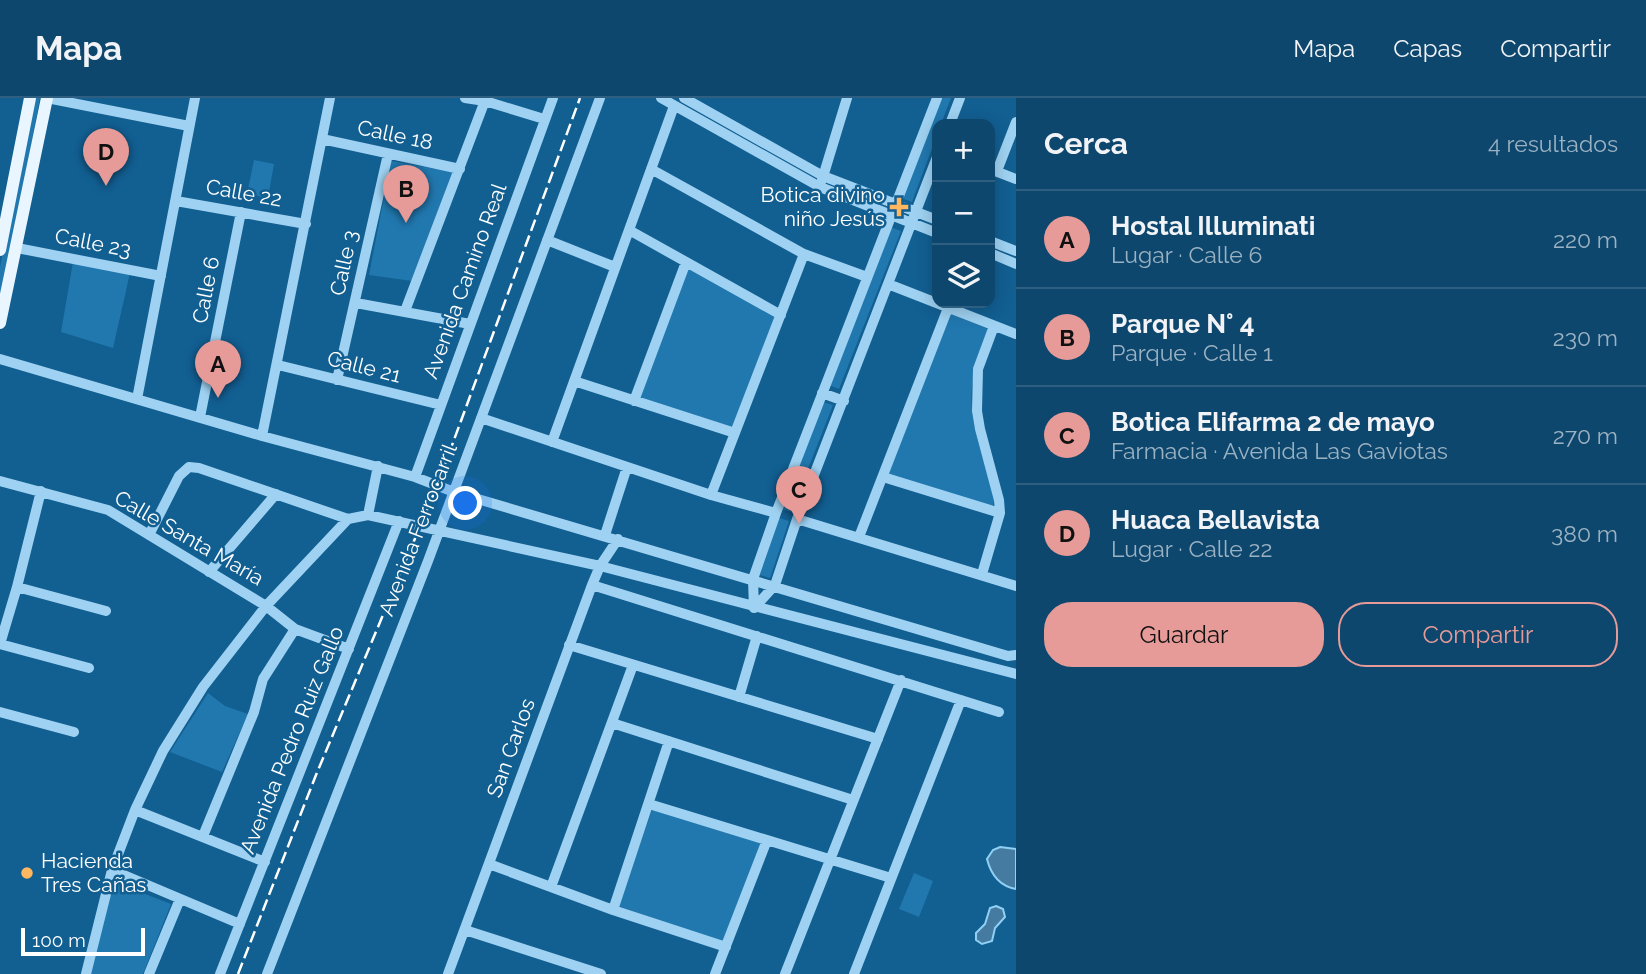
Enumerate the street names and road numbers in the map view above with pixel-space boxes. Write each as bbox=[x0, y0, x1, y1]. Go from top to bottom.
street label: Calle 18 bbox=[355, 114, 435, 155]
street label: Calle 22 bbox=[204, 174, 284, 211]
street label: Avenida Camino Real bbox=[418, 180, 512, 382]
street label: Calle 23 bbox=[53, 223, 133, 262]
street label: Calle 3 bbox=[324, 228, 363, 298]
street label: Calle 6 bbox=[187, 254, 224, 325]
street label: Calle 21 bbox=[325, 345, 403, 388]
street label: Avenida Ferrocarril bbox=[373, 440, 462, 619]
street label: Calle Santa María bbox=[110, 485, 268, 590]
street label: Avenida Pedro Ruiz Gallo bbox=[234, 622, 349, 857]
street label: San Carlos bbox=[481, 695, 540, 801]

